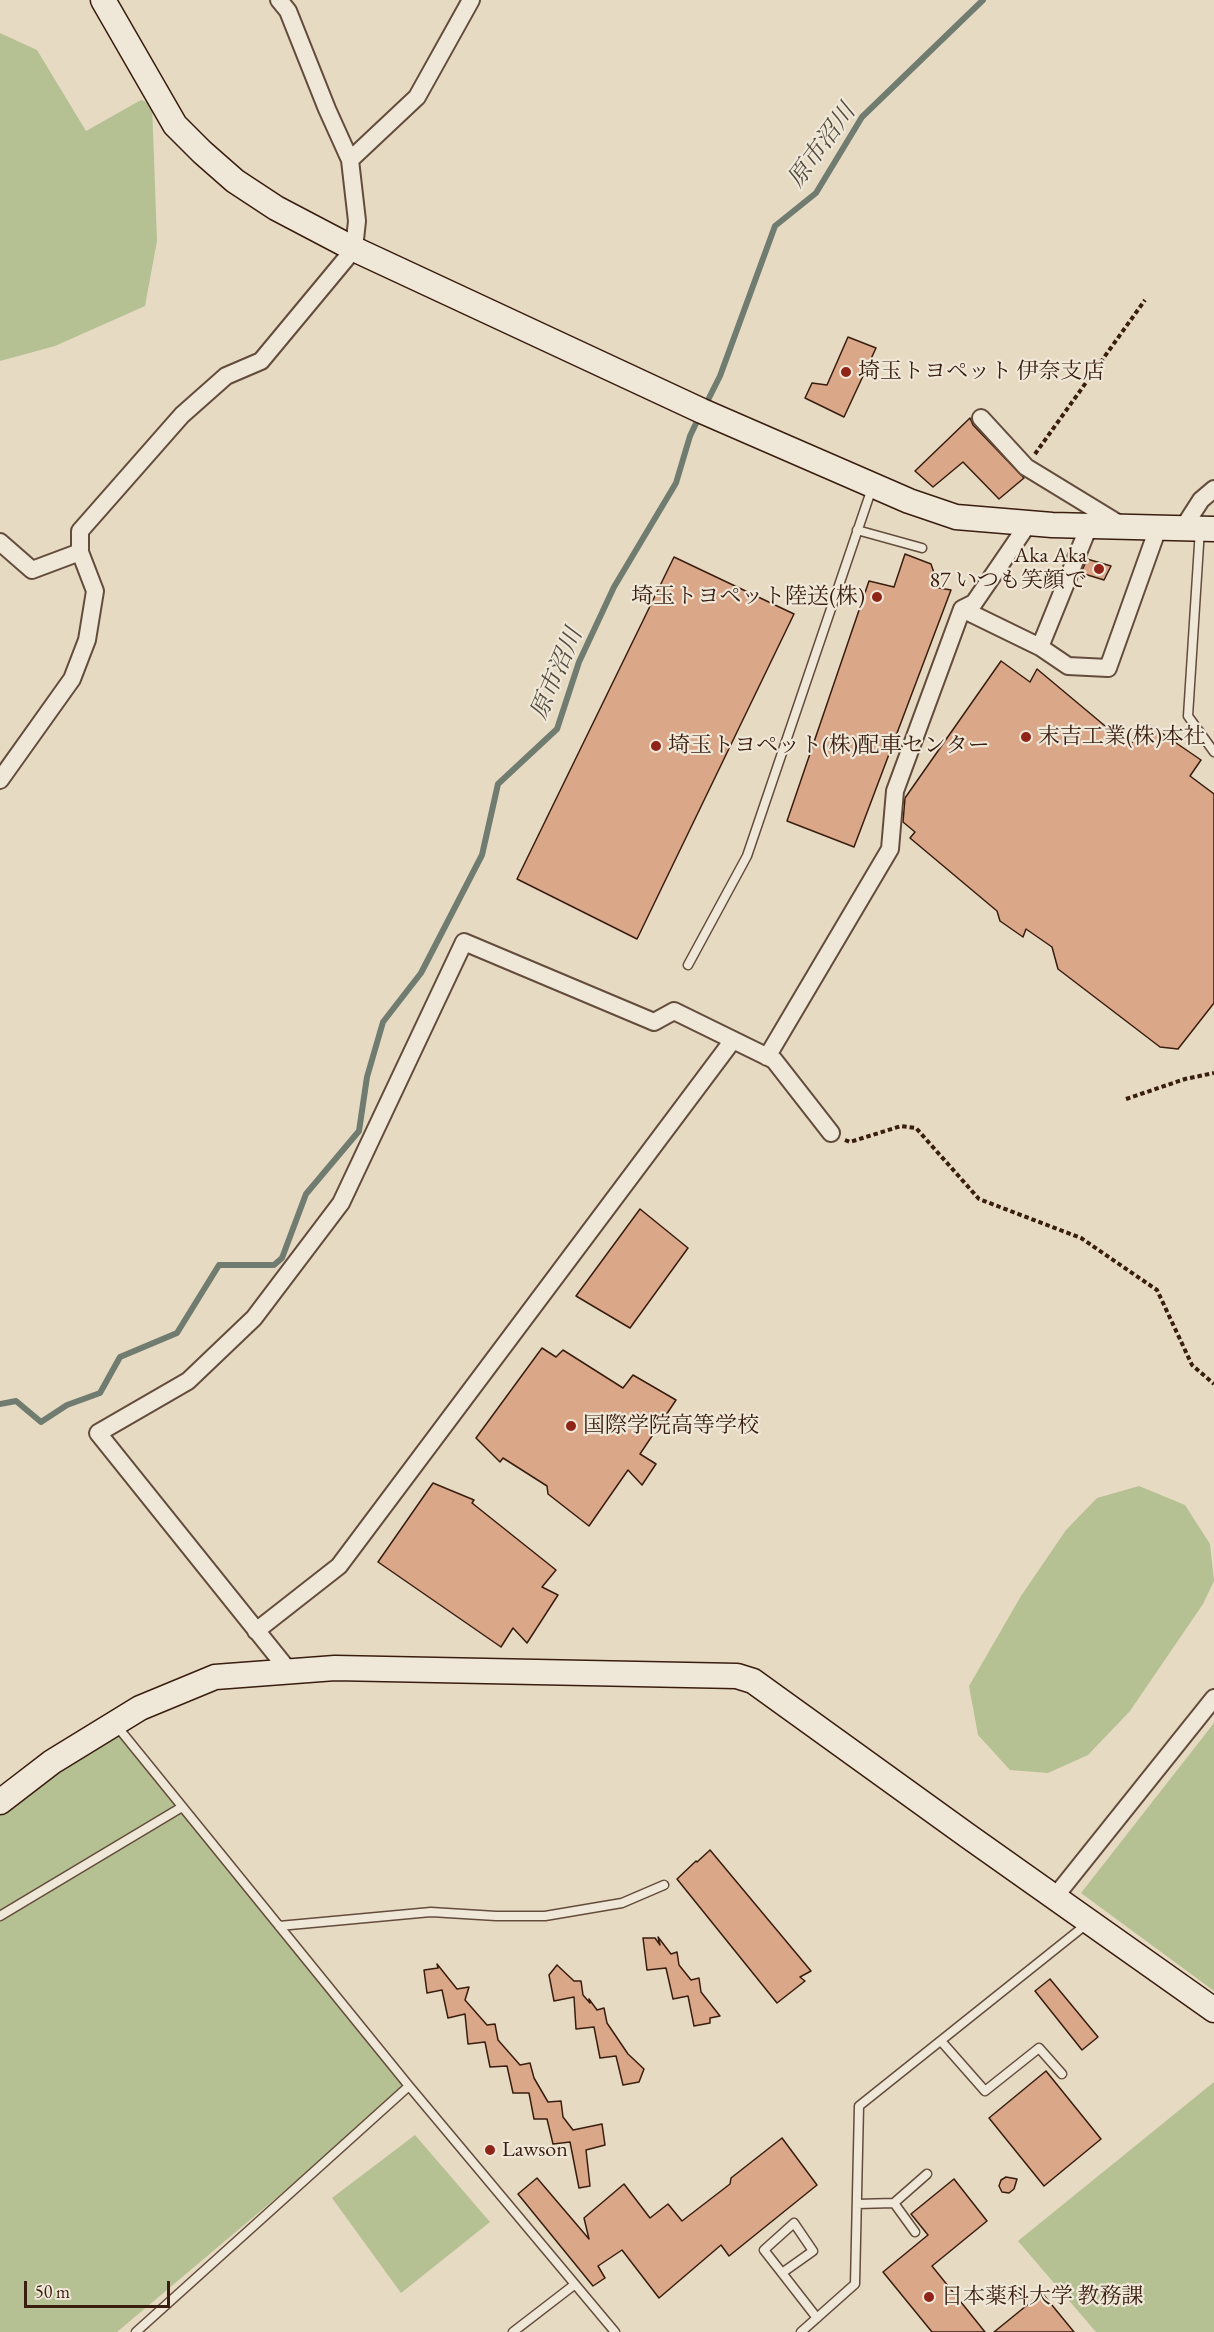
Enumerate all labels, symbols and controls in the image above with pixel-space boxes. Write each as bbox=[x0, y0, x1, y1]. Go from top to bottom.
water label: 原市沼川 bbox=[782, 99, 862, 193]
place label: 埼玉トヨペット 伊奈支店 bbox=[858, 359, 1104, 385]
marker: 埼玉トヨペット 伊奈支店 bbox=[839, 365, 853, 379]
place label: Aka Aka 87 いつも笑顔で bbox=[929, 543, 1087, 594]
marker: Aka Aka 87 いつも笑顔で bbox=[1092, 562, 1106, 576]
place label: 埼玉トヨペット陸送(株) bbox=[631, 584, 865, 610]
marker: 埼玉トヨペット陸送(株) bbox=[870, 590, 884, 604]
water label: 原市沼川 bbox=[525, 624, 589, 724]
place label: 末吉工業(株)本社 bbox=[1038, 724, 1206, 750]
marker: 末吉工業(株)本社 bbox=[1019, 730, 1033, 744]
place label: 埼玉トヨペット(株)配車センター bbox=[668, 733, 990, 759]
marker: 埼玉トヨペット(株)配車センター bbox=[649, 739, 663, 753]
place label: 国際学院高等学校 bbox=[583, 1413, 759, 1439]
marker: 国際学院高等学校 bbox=[564, 1419, 578, 1433]
place label: Lawson bbox=[502, 2137, 568, 2163]
marker: Lawson bbox=[483, 2143, 497, 2157]
scale bar bbox=[27, 2269, 172, 2307]
text: 50 m bbox=[35, 2280, 70, 2303]
place label: 日本薬科大学 教務課 bbox=[941, 2284, 1143, 2310]
marker: 日本薬科大学 教務課 bbox=[922, 2290, 936, 2304]

